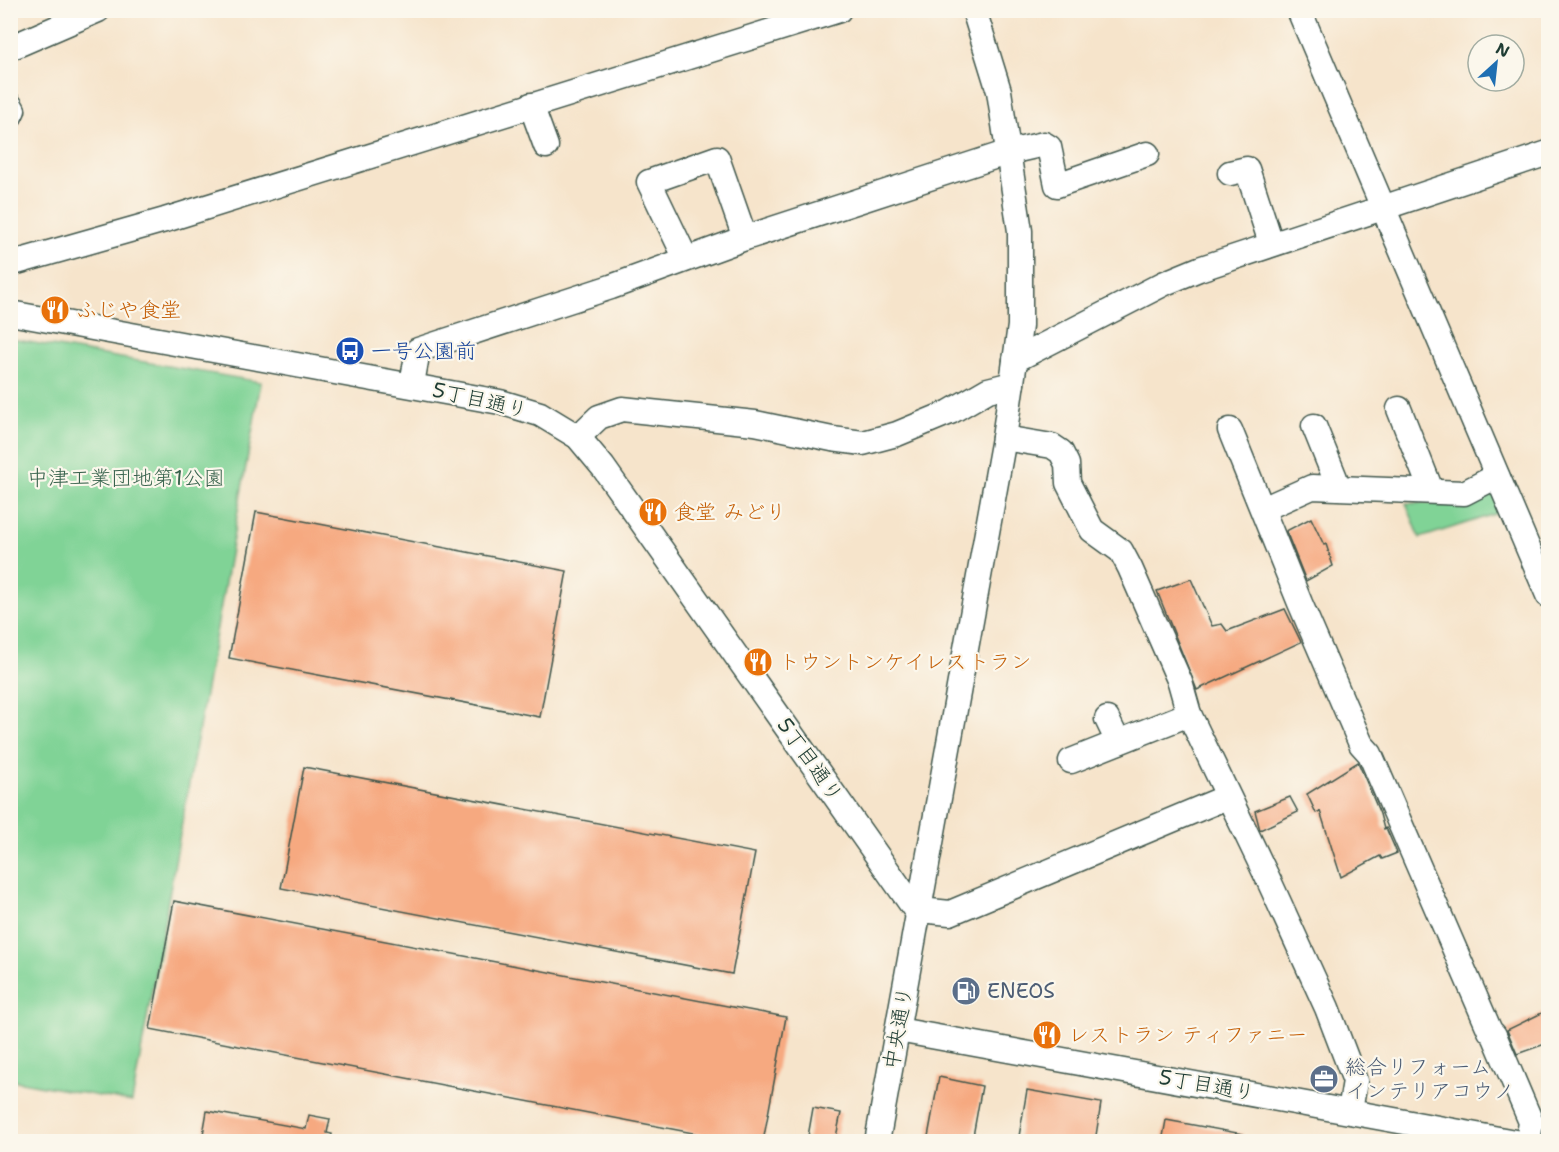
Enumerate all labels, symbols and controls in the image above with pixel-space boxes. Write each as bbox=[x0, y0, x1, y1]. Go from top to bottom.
north arrow bbox=[1466, 33, 1526, 93]
text: N bbox=[1492, 38, 1513, 62]
restaurant icon: ふじや食堂 bbox=[39, 294, 71, 326]
place label: ふじや食堂 bbox=[76, 296, 181, 324]
bus stop icon: 一号公園前 bbox=[334, 335, 366, 367]
place label: 一号公園前 bbox=[371, 337, 476, 365]
street label: 5丁目通り bbox=[430, 375, 530, 425]
park label: 中津工業団地第1公園 bbox=[27, 464, 225, 492]
restaurant icon: 食堂 みどり bbox=[637, 496, 669, 528]
place label: 食堂 みどり bbox=[674, 498, 786, 526]
restaurant icon: トウントンケイレストラン bbox=[742, 646, 774, 678]
place label: トウントンケイレストラン bbox=[779, 648, 1031, 676]
street label: 5丁目通り bbox=[771, 712, 849, 808]
fuel station icon: ENEOS bbox=[950, 975, 982, 1007]
place label: ENEOS bbox=[987, 977, 1055, 1005]
street label: 中央通り bbox=[877, 984, 919, 1072]
restaurant icon: レストラン ティファニー bbox=[1031, 1019, 1063, 1051]
place label: レストラン ティファニー bbox=[1068, 1021, 1307, 1049]
place label: 総合リフォーム インテリアコウノ bbox=[1345, 1053, 1514, 1105]
street label: 5丁目通り bbox=[1157, 1063, 1257, 1107]
office icon: 総合リフォーム インテリアコウノ bbox=[1308, 1063, 1340, 1095]

